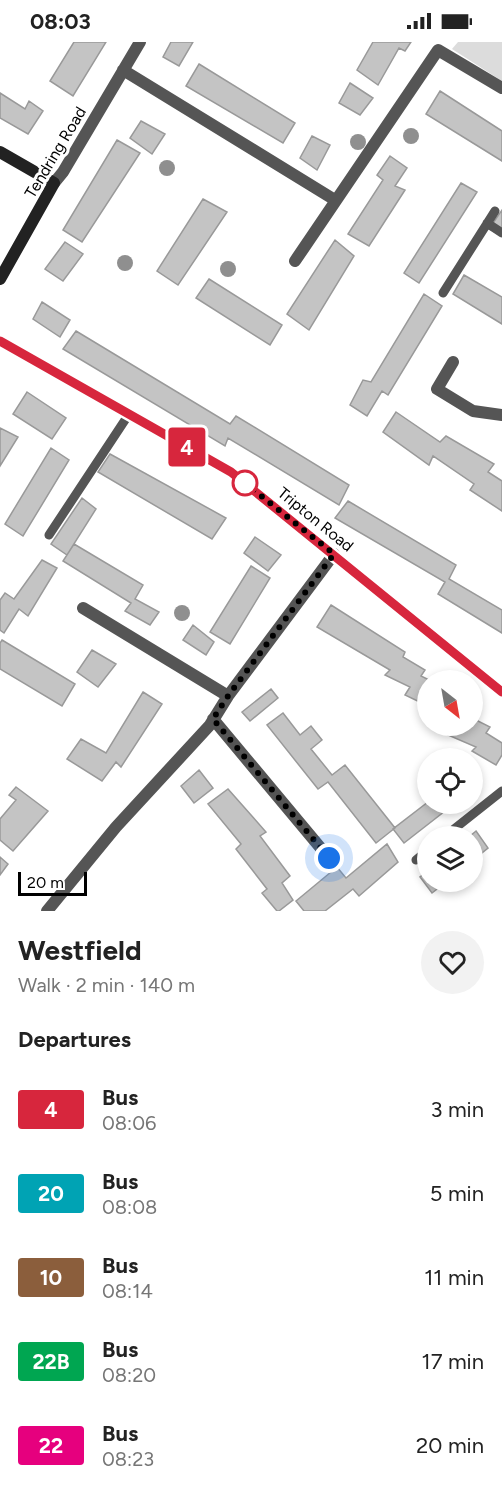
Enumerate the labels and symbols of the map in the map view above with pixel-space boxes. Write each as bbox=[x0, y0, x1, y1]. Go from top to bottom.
street label: Tendring Road bbox=[21, 103, 90, 201]
line badge: 4 bbox=[168, 428, 207, 466]
unlabelled marker bbox=[232, 470, 258, 496]
street label: Tripton Road bbox=[274, 483, 357, 556]
north arrow bbox=[417, 670, 483, 736]
your location bbox=[314, 843, 344, 873]
scale bar bbox=[18, 869, 87, 896]

